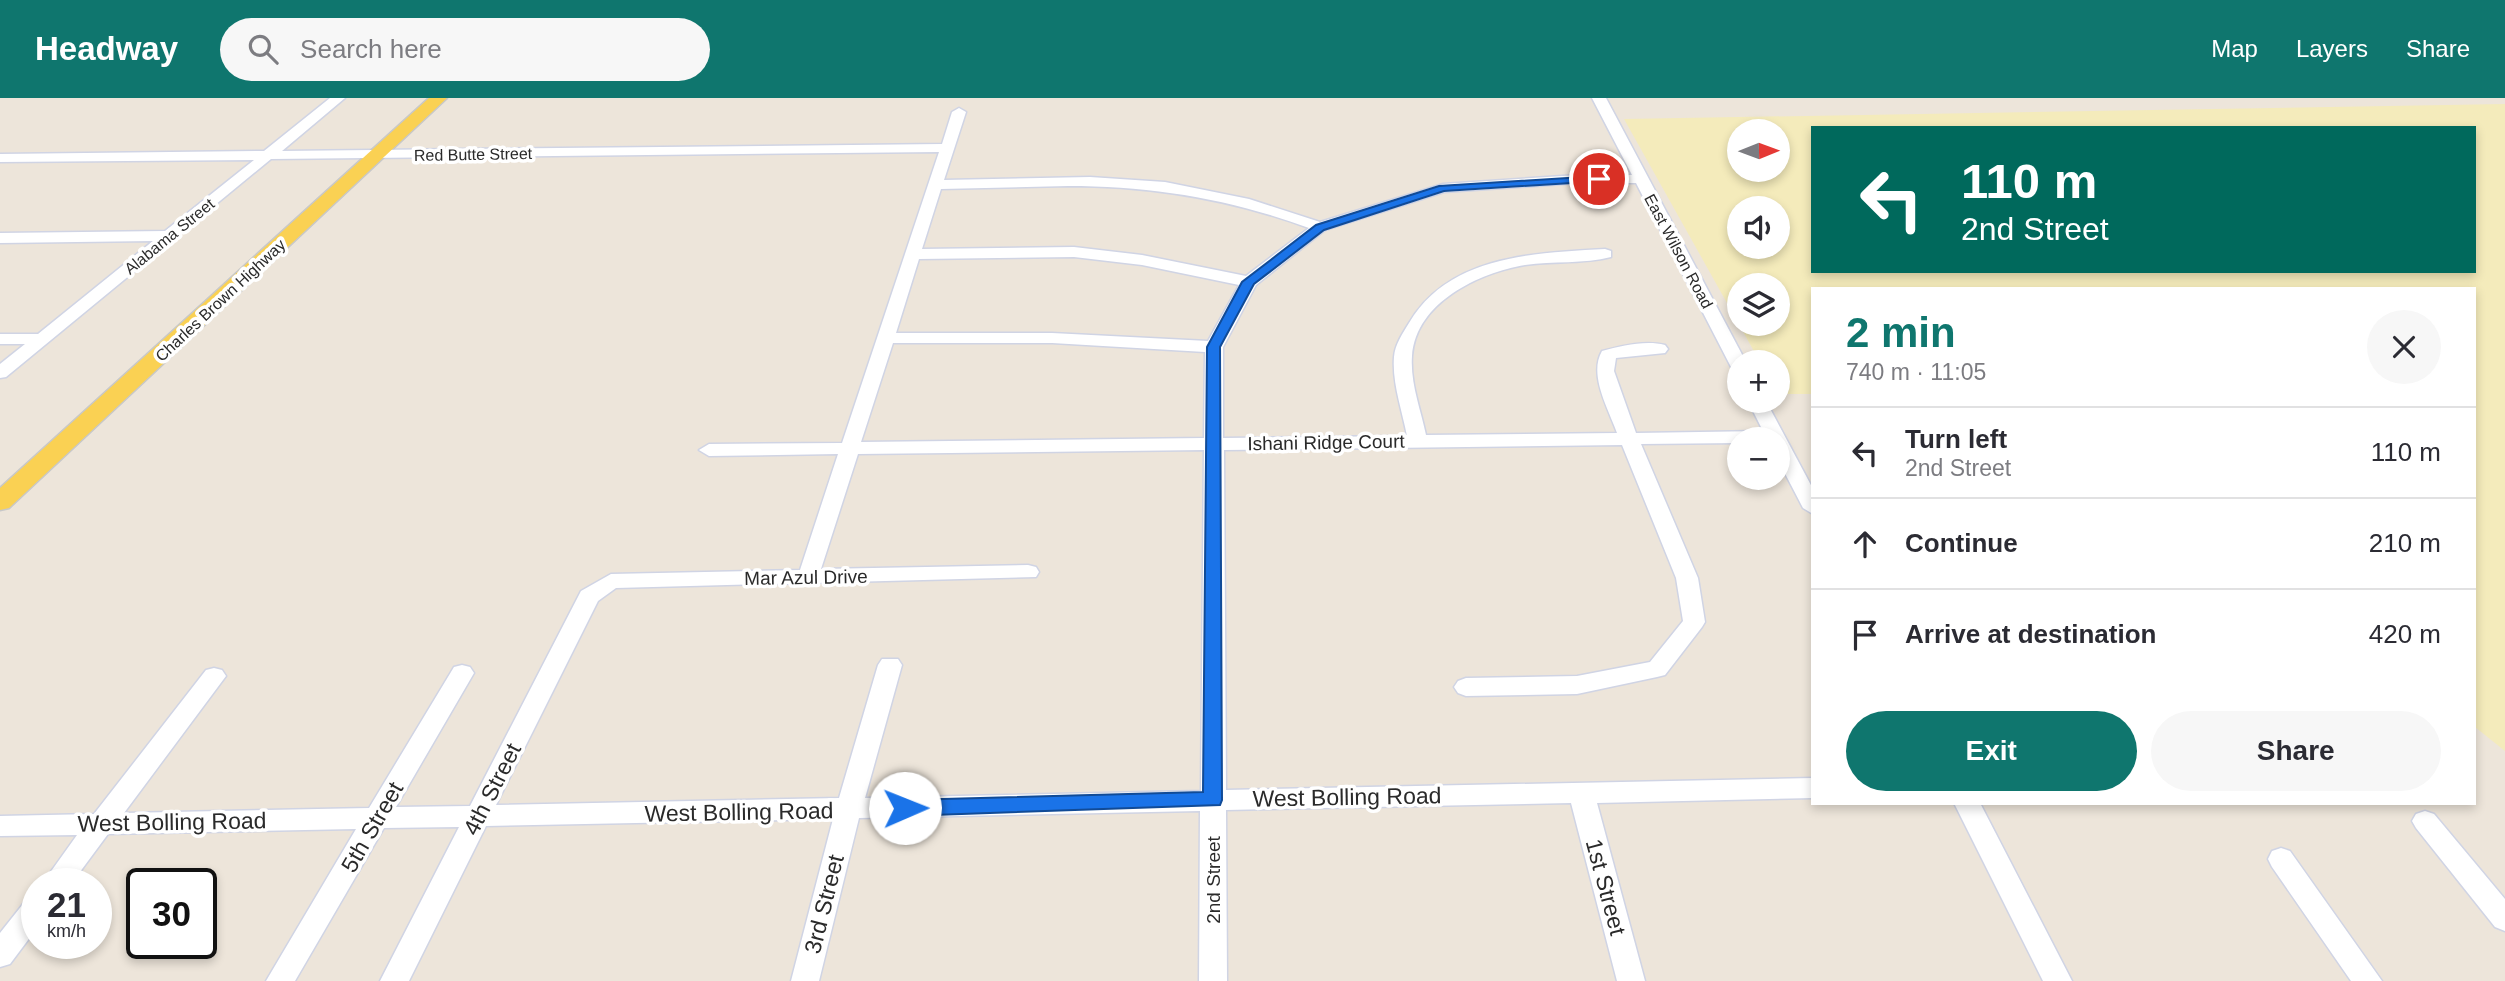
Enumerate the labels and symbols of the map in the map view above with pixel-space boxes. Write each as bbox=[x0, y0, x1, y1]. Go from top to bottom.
north arrow bbox=[1727, 119, 1790, 182]
street label: Red Butte Street bbox=[414, 145, 533, 164]
pin bbox=[1569, 149, 1629, 209]
street label: East Wilson Road bbox=[1641, 191, 1716, 311]
street label: Alabama Street bbox=[121, 195, 218, 278]
street label: Charles Brown Highway bbox=[152, 236, 289, 365]
street label: Ishani Ridge Court bbox=[1247, 431, 1406, 454]
street label: Mar Azul Drive bbox=[744, 566, 868, 589]
street label: 4th Street bbox=[458, 738, 526, 839]
position arrow bbox=[868, 771, 942, 845]
street label: 5th Street bbox=[336, 777, 408, 877]
street label: West Bolling Road bbox=[1252, 782, 1442, 812]
street label: West Bolling Road bbox=[644, 797, 834, 827]
street label: West Bolling Road bbox=[77, 807, 267, 837]
street label: 2nd Street bbox=[1203, 835, 1224, 924]
street label: 1st Street bbox=[1581, 836, 1631, 938]
street label: 3rd Street bbox=[799, 851, 849, 956]
speed limit sign: 30 bbox=[126, 868, 217, 959]

